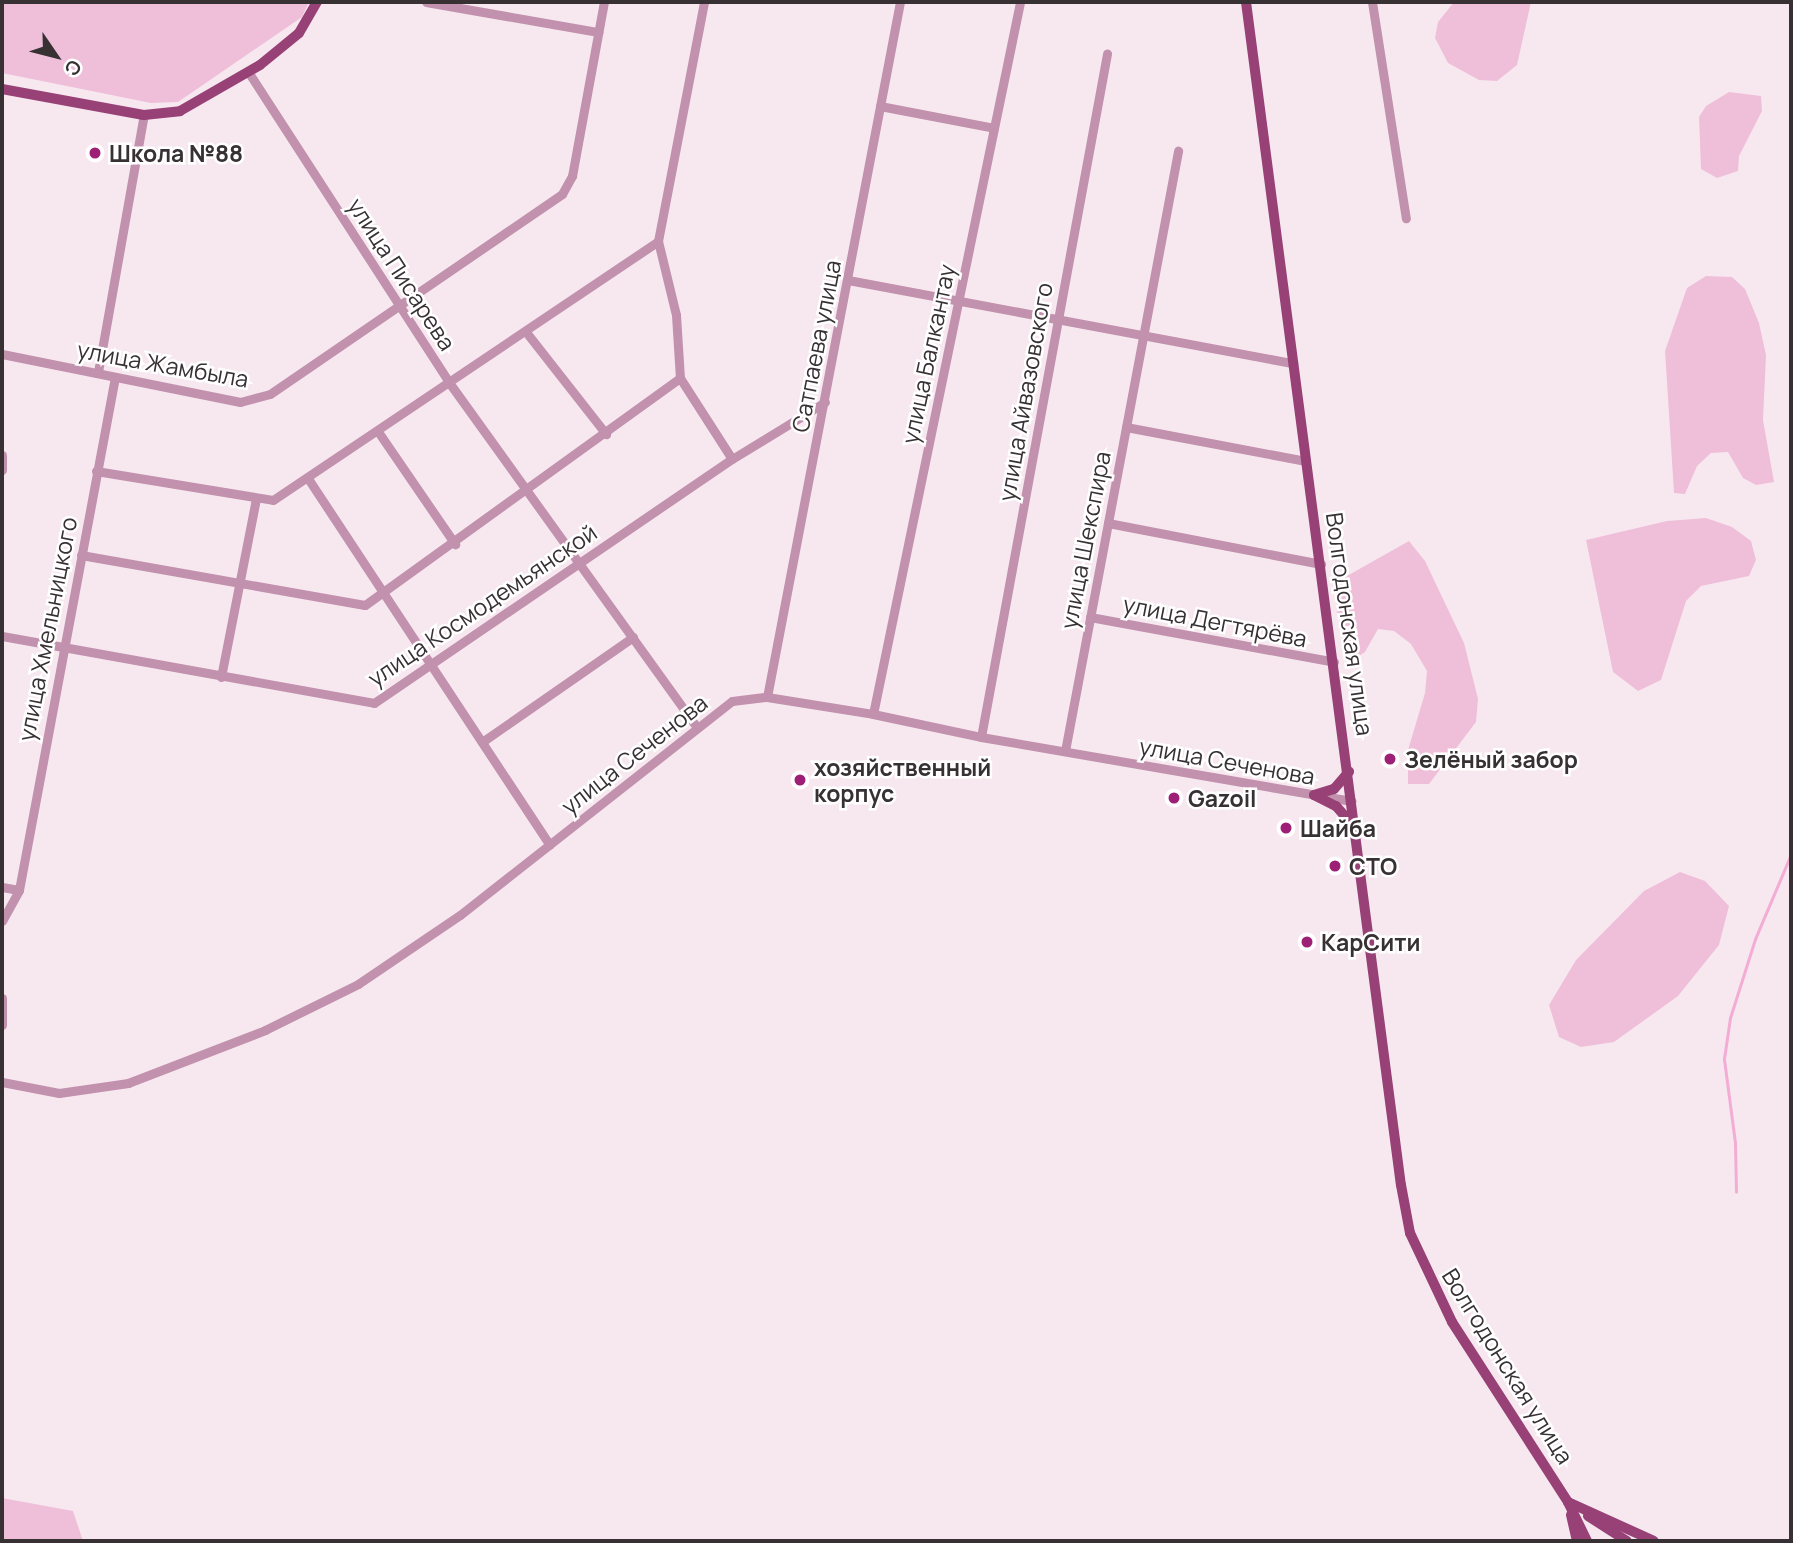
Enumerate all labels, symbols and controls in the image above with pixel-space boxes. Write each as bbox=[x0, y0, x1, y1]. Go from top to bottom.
north arrow bbox=[21, 21, 91, 91]
text: С bbox=[59, 55, 88, 81]
place label: Школа №88 bbox=[109, 139, 243, 167]
marker: Школа №88 bbox=[87, 145, 103, 161]
street label: улица Писарева bbox=[342, 193, 462, 355]
street label: Сатпаева улица bbox=[786, 258, 846, 434]
street label: улица Балкантау bbox=[896, 262, 960, 446]
street label: улица Айвазовского bbox=[992, 281, 1058, 503]
street label: улица Жамбыла bbox=[75, 335, 251, 393]
street label: улица Шекспира bbox=[1054, 449, 1116, 631]
street label: Волгодонская улица bbox=[1321, 511, 1379, 737]
street label: улица Хмельницкого bbox=[12, 515, 82, 743]
street label: улица Космодемьянской bbox=[362, 518, 602, 692]
street label: улица Дегтярёва bbox=[1121, 590, 1309, 652]
street label: улица Сеченова bbox=[555, 688, 713, 820]
street label: улица Сеченова bbox=[1137, 732, 1317, 790]
place label: Зелёный забор bbox=[1404, 745, 1578, 773]
marker: Зелёный забор bbox=[1382, 751, 1398, 767]
place label: хозяйственный корпус bbox=[814, 753, 991, 807]
marker: хозяйственный корпус bbox=[792, 772, 808, 788]
place label: Gazoil bbox=[1188, 784, 1257, 812]
marker: Gazoil bbox=[1166, 790, 1182, 806]
place label: Шайба bbox=[1300, 814, 1376, 842]
marker: Шайба bbox=[1278, 820, 1294, 836]
place label: СТО bbox=[1349, 852, 1397, 880]
marker: СТО bbox=[1327, 858, 1343, 874]
place label: КарСити bbox=[1321, 928, 1420, 956]
marker: КарСити bbox=[1299, 934, 1315, 950]
street label: Волгодонская улица bbox=[1437, 1263, 1579, 1469]

